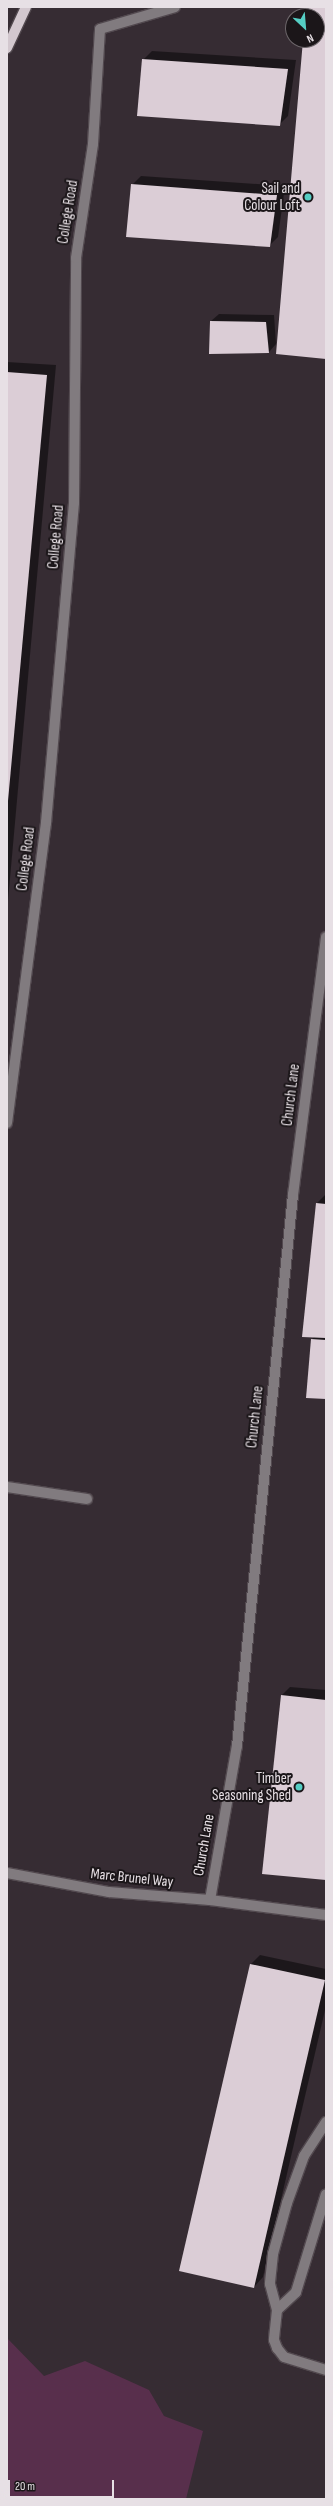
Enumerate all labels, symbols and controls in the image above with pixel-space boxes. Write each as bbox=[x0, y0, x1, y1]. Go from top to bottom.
north arrow bbox=[285, 8, 325, 48]
text: N bbox=[305, 31, 316, 45]
street label: College Road bbox=[54, 179, 82, 245]
place label: Sail and Colour Loft bbox=[244, 179, 300, 214]
marker: Sail and Colour Loft bbox=[303, 192, 313, 202]
street label: College Road bbox=[44, 504, 68, 570]
street label: College Road bbox=[13, 826, 39, 892]
street label: Church Lane bbox=[278, 1063, 304, 1127]
street label: Church Lane bbox=[243, 1385, 267, 1449]
place label: Timber Seasoning Shed bbox=[212, 1769, 291, 1804]
marker: Timber Seasoning Shed bbox=[294, 1782, 304, 1792]
street label: Church Lane bbox=[190, 1813, 218, 1877]
street label: Marc Brunel Way bbox=[90, 1865, 174, 1891]
scale bar bbox=[10, 2472, 116, 2498]
text: 20 m bbox=[15, 2479, 35, 2494]

